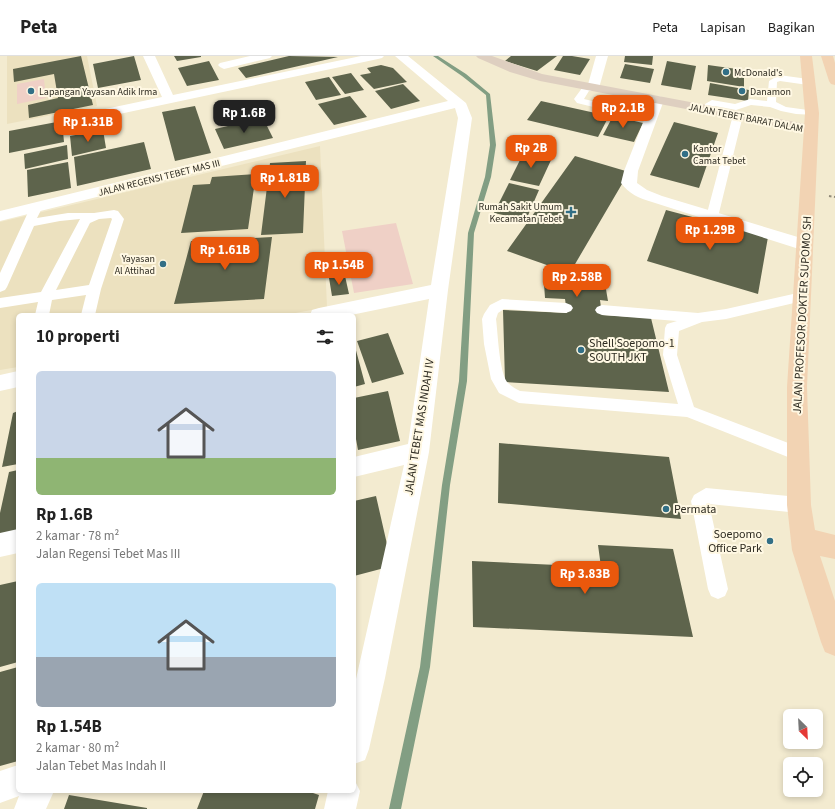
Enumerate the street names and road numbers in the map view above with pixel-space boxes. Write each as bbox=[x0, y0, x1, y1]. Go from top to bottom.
street label: JALAN TEBET BARAT DALAM bbox=[687, 100, 804, 136]
street label: JALAN REGENSI TEBET MAS III bbox=[97, 156, 222, 200]
street label: JALAN PROFESOR DOKTER SUPOMO SH bbox=[789, 215, 816, 415]
street label: JALAN TEBET MAS INDAH IV bbox=[400, 357, 439, 497]

